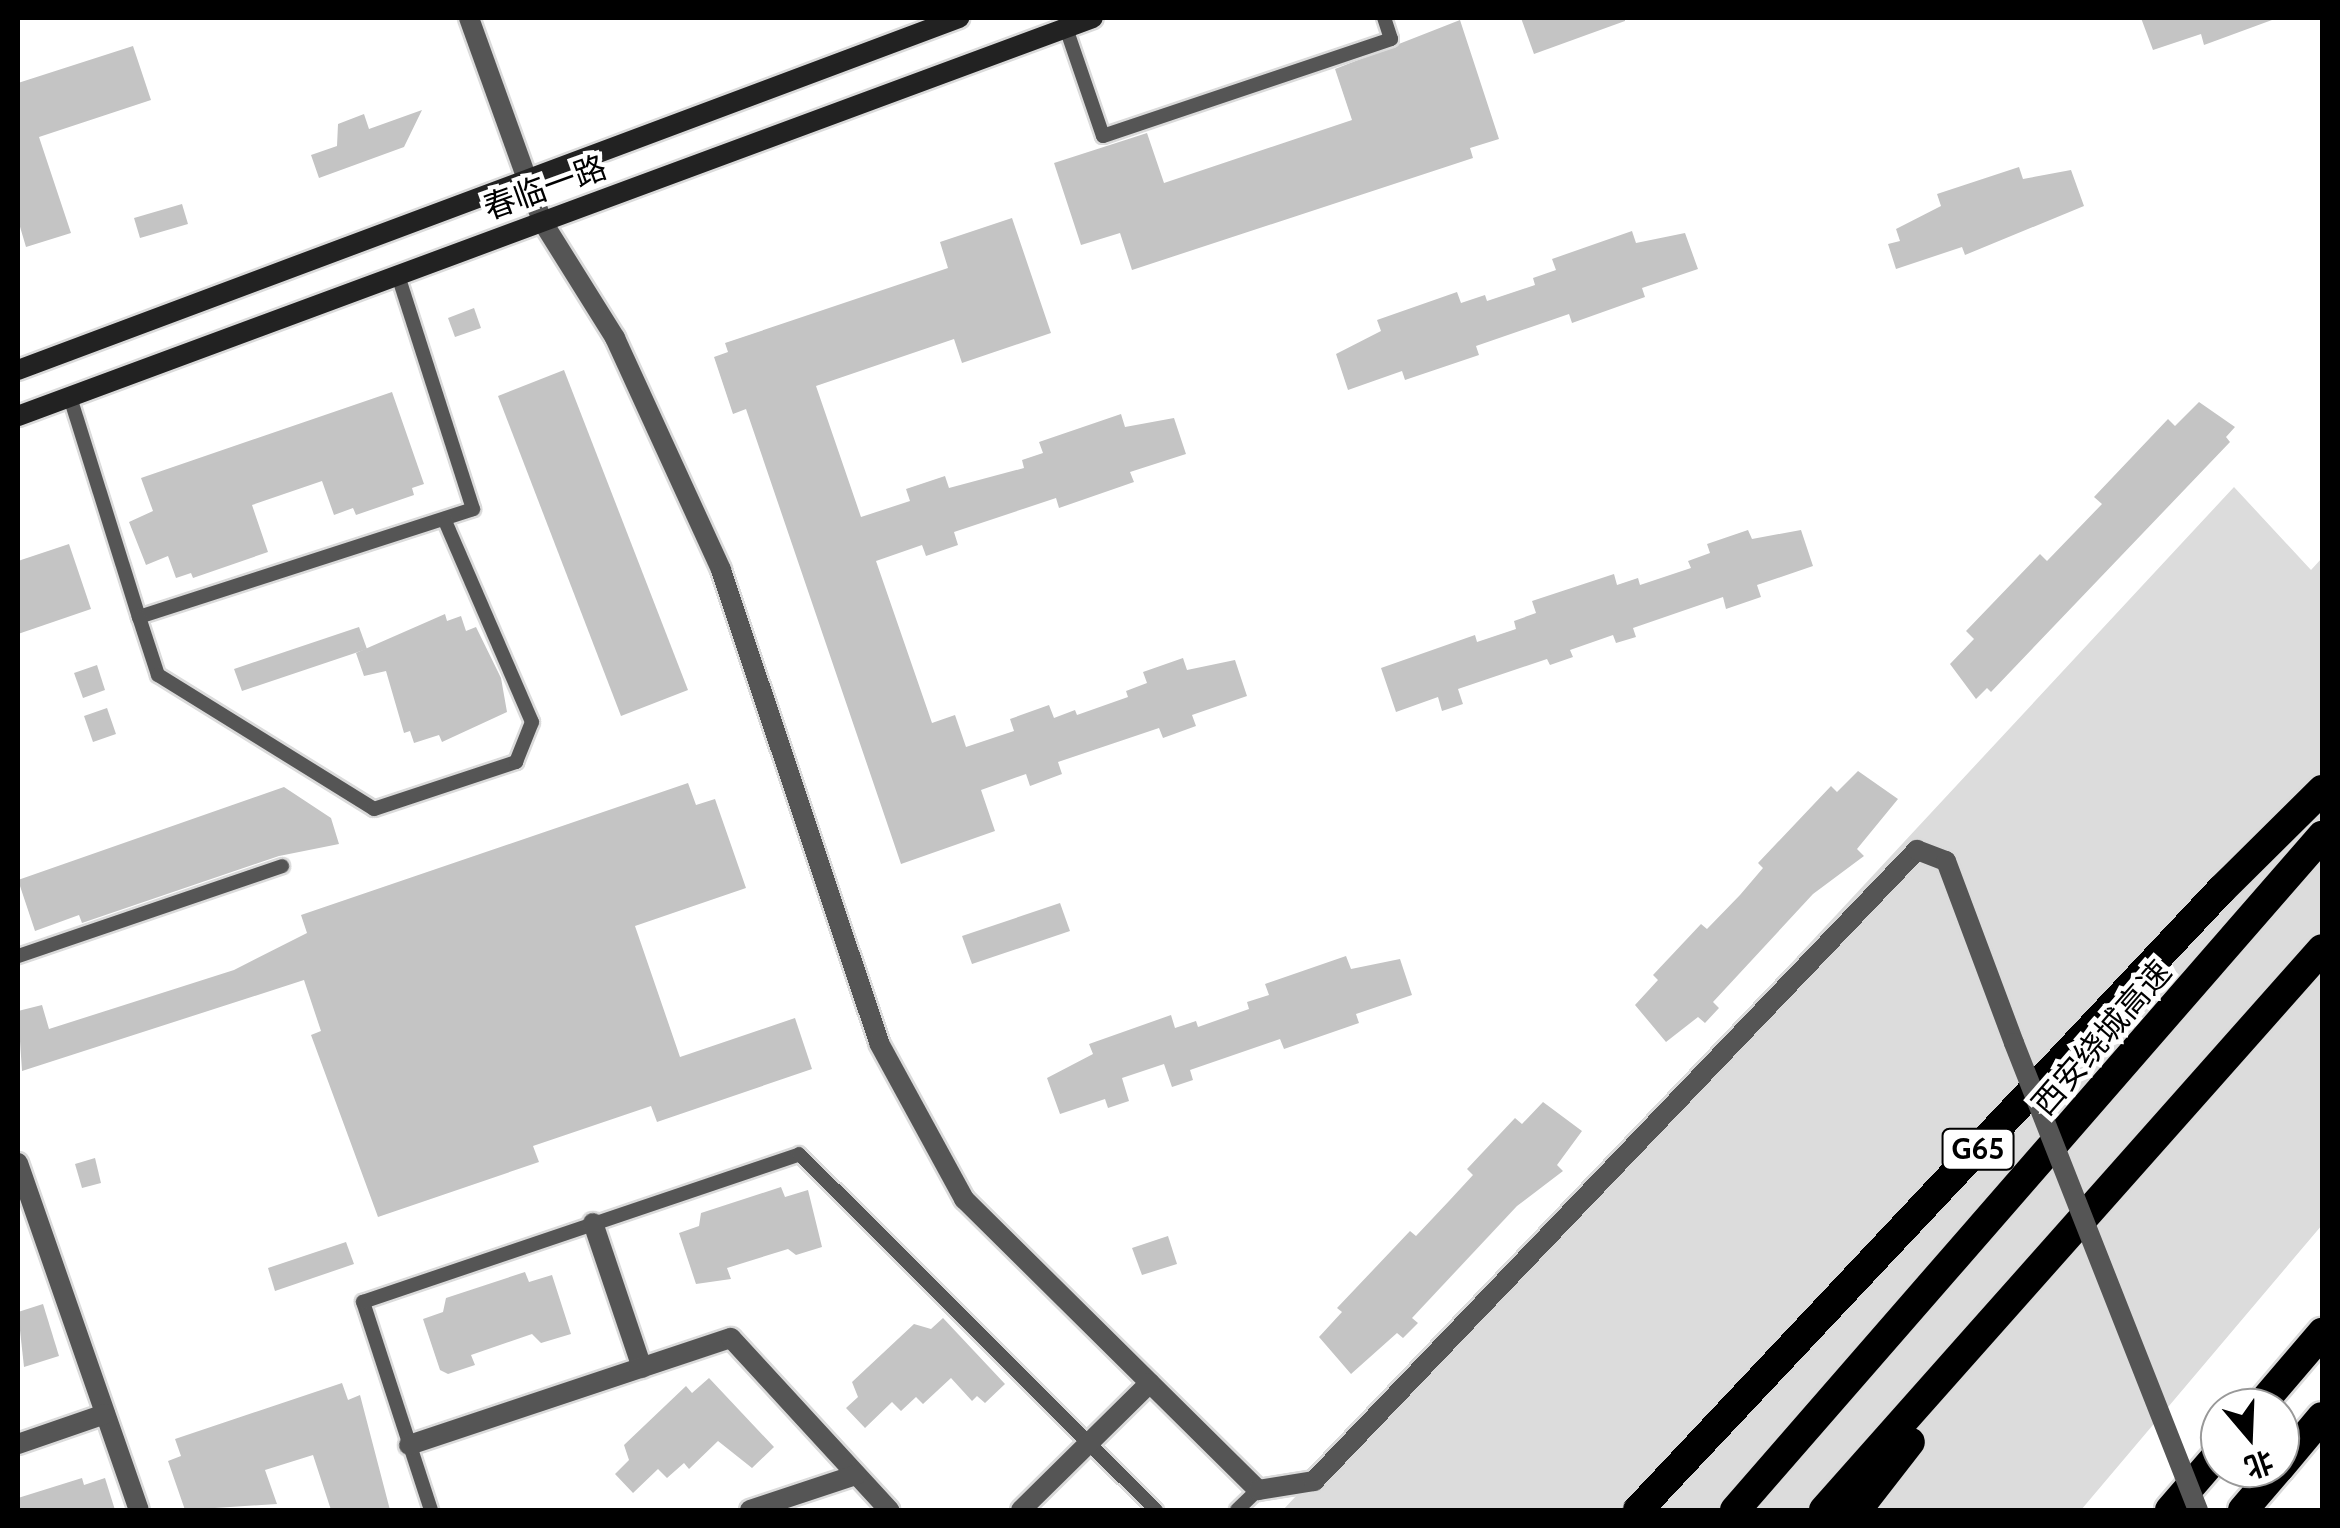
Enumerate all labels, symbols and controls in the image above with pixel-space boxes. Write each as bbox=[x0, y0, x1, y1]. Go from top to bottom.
street label: 春临一路 bbox=[478, 148, 612, 228]
street label: 西安绕城高速 bbox=[2025, 953, 2179, 1123]
road number: G65 bbox=[1940, 1124, 2016, 1174]
north arrow bbox=[2200, 1388, 2300, 1488]
text: 北 bbox=[2240, 1444, 2278, 1485]

